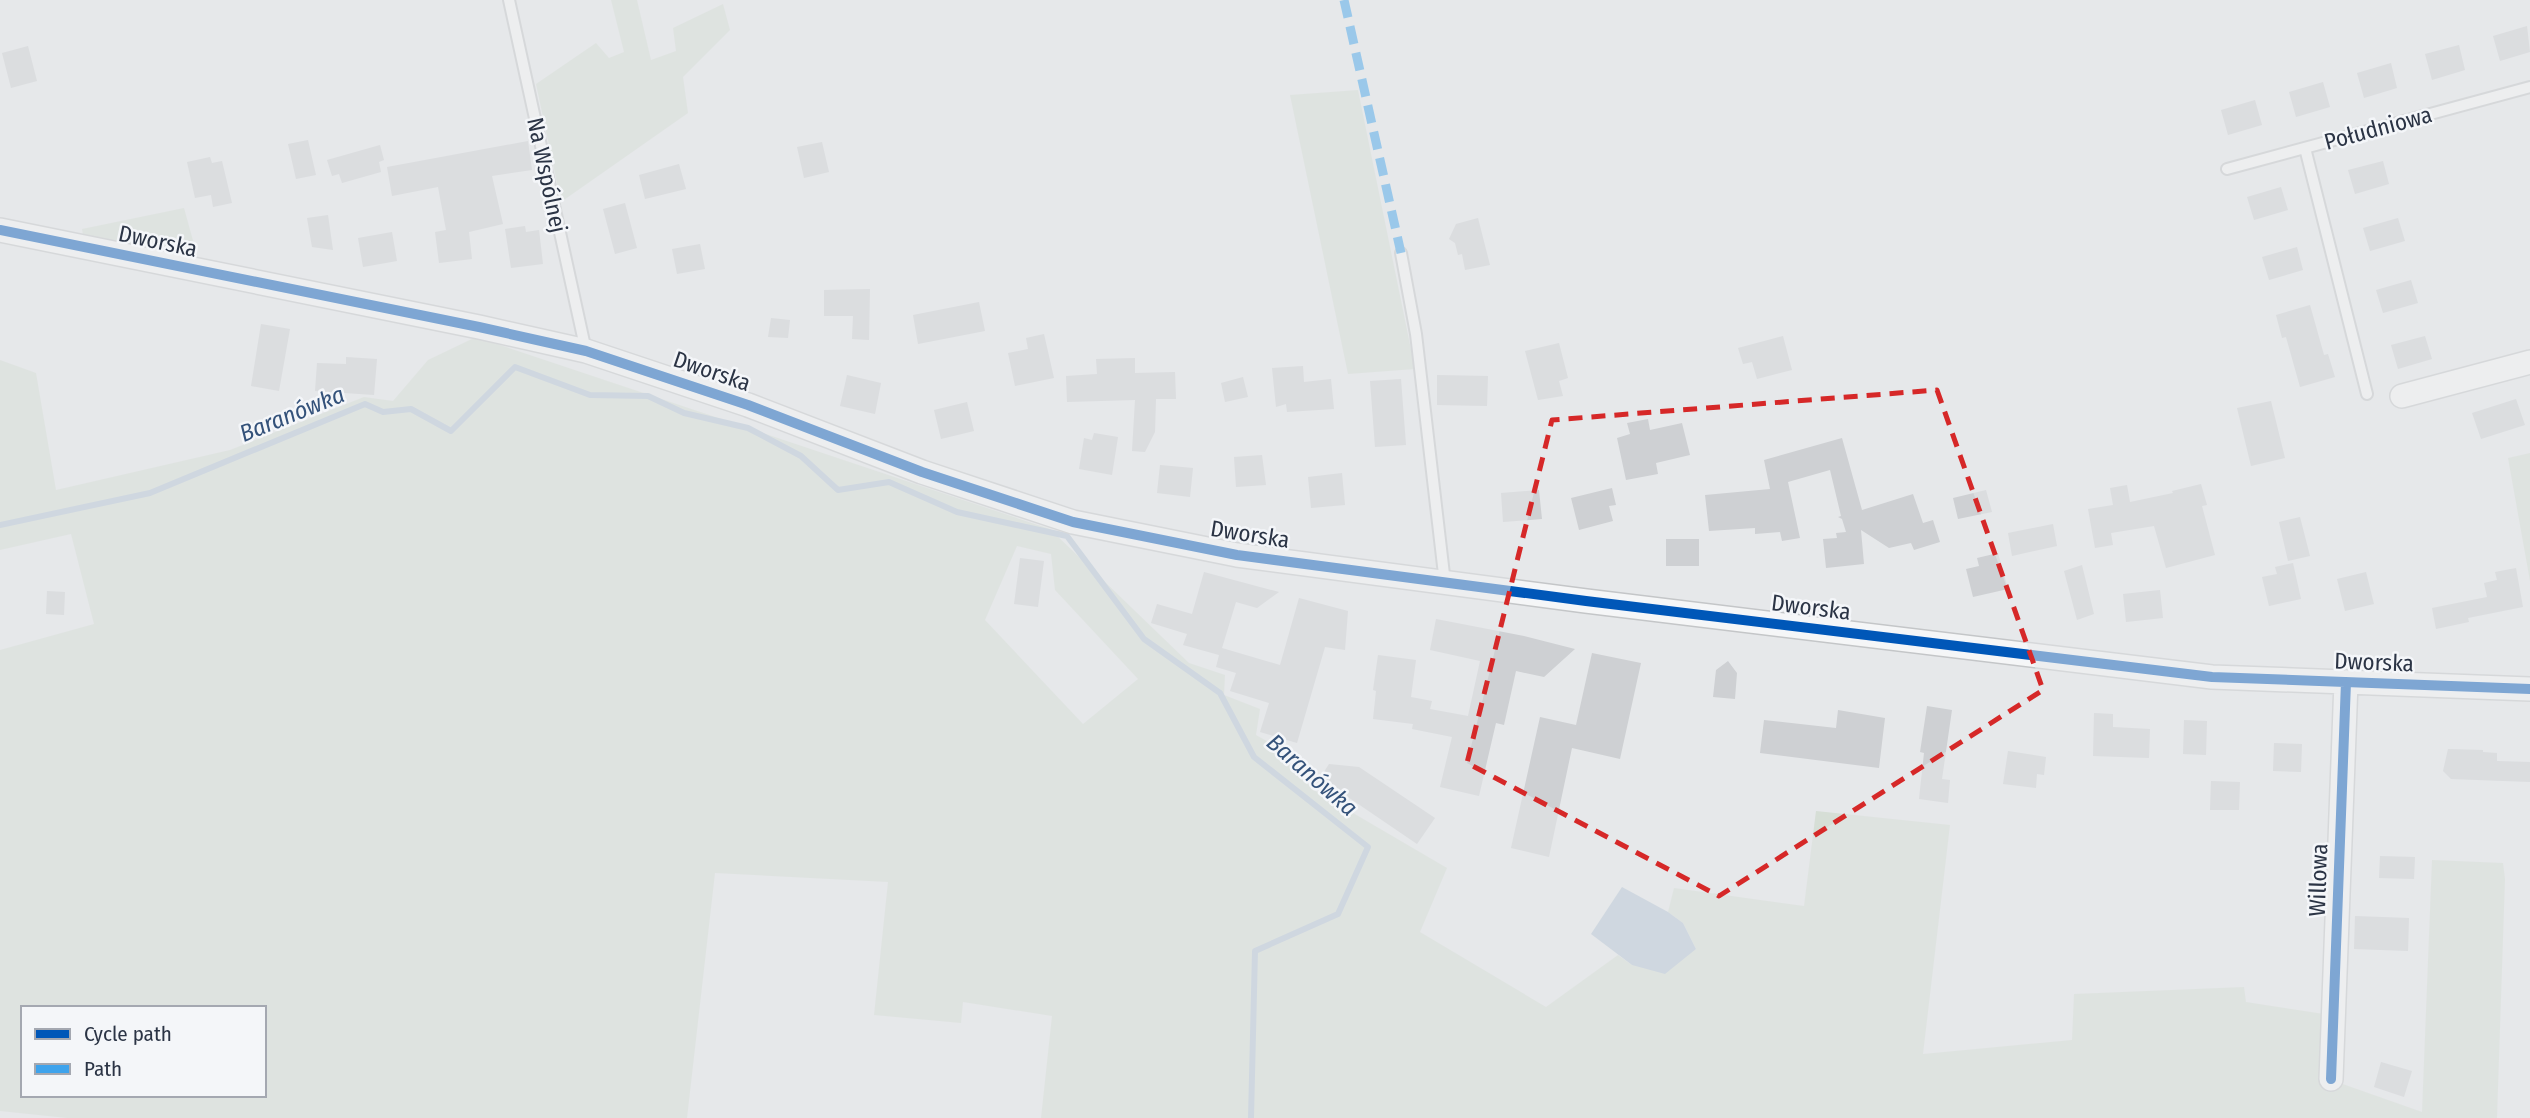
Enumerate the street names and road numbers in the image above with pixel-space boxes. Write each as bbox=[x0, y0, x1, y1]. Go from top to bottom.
street label: Południowa bbox=[2321, 100, 2435, 156]
street label: Na Wspólnej bbox=[521, 115, 573, 235]
street label: Dworska bbox=[116, 219, 200, 263]
street label: Dworska bbox=[670, 345, 754, 397]
street label: Dworska bbox=[1208, 514, 1292, 554]
street label: Dworska bbox=[1770, 588, 1852, 626]
street label: Dworska bbox=[2334, 647, 2414, 677]
street label: Willowa bbox=[2303, 843, 2333, 917]

